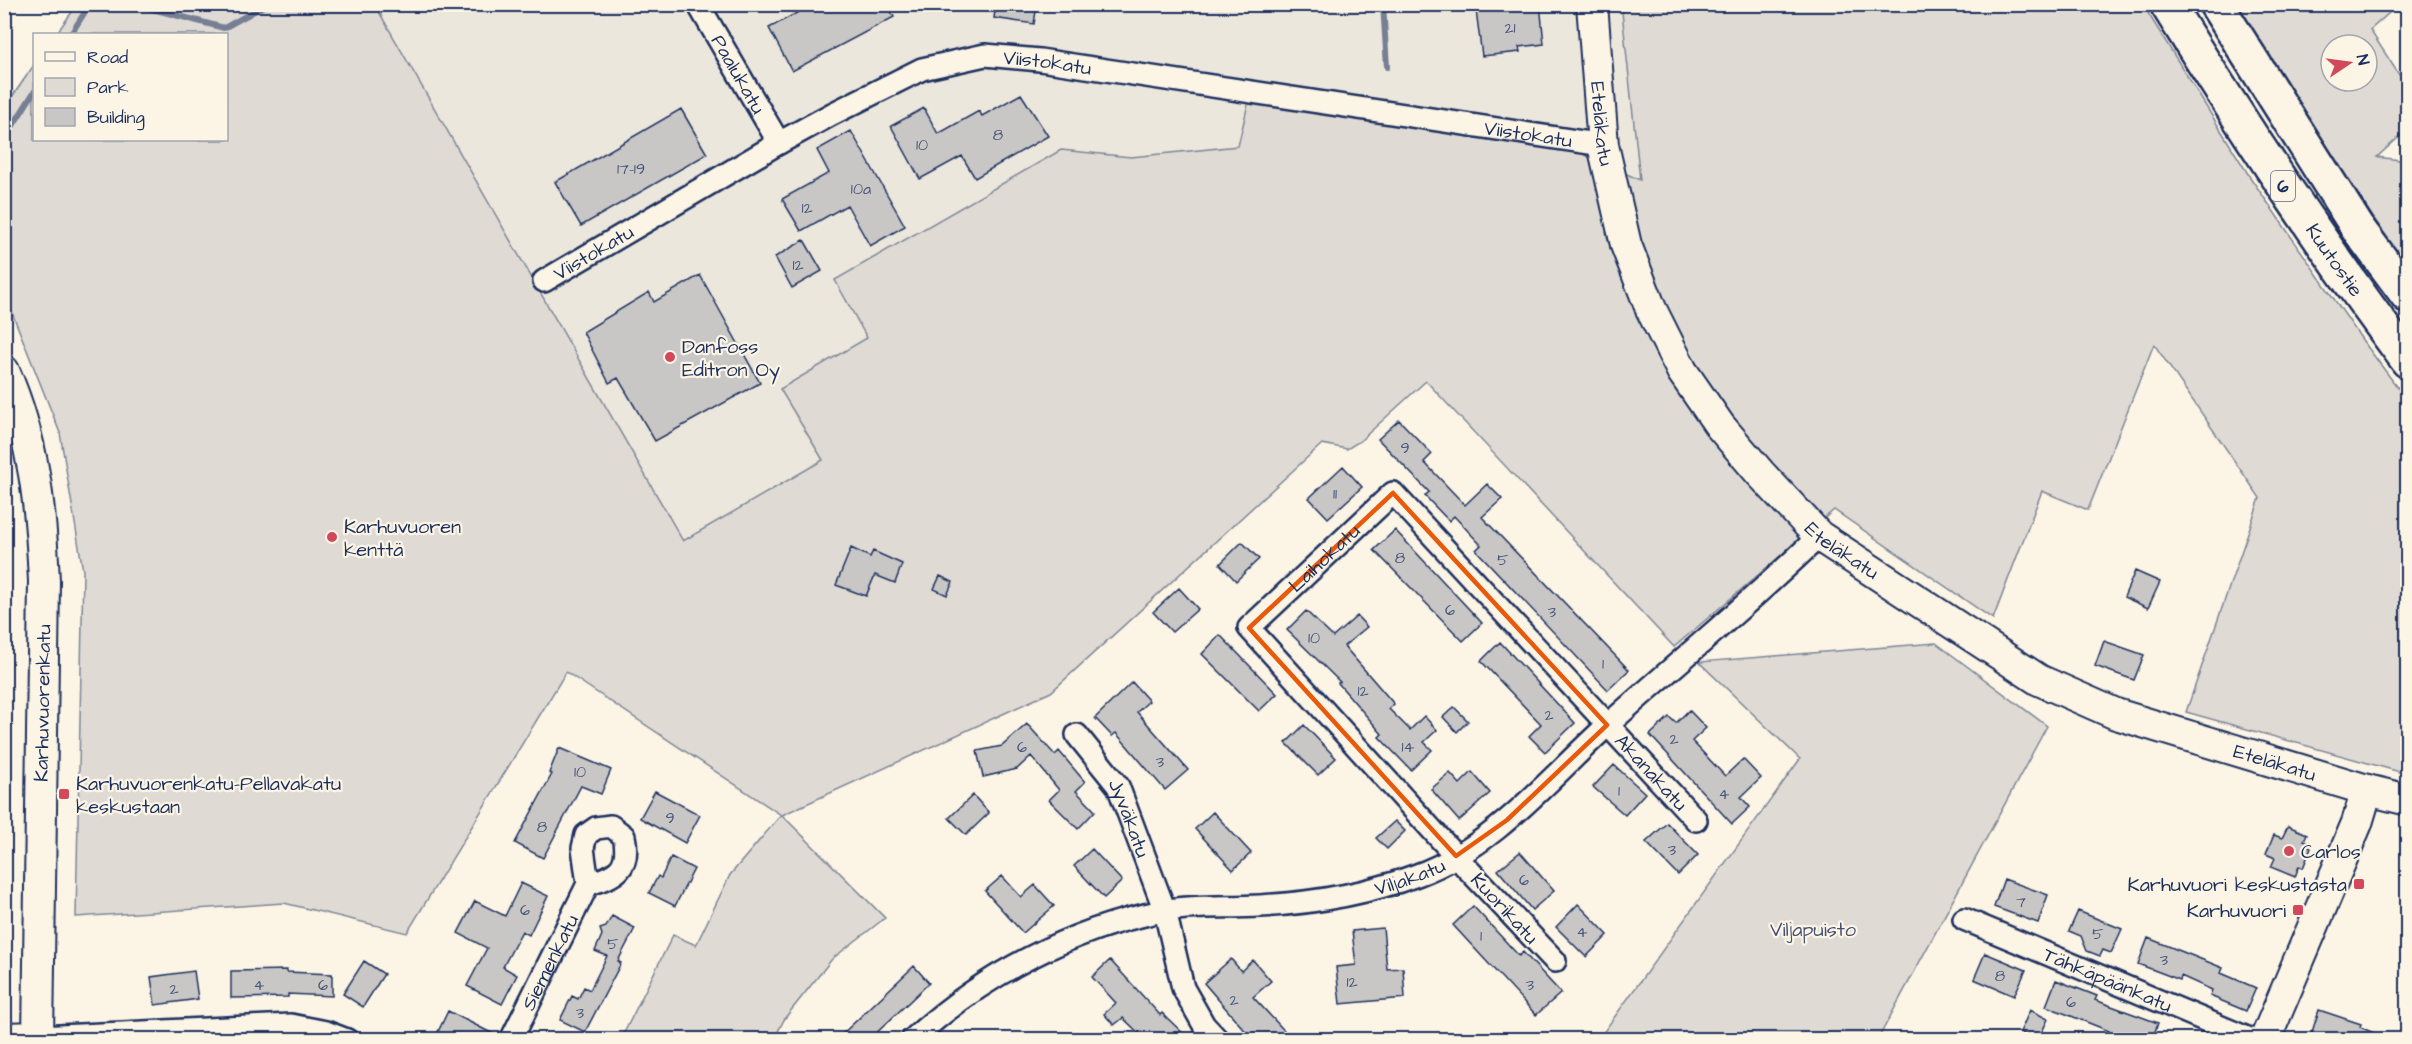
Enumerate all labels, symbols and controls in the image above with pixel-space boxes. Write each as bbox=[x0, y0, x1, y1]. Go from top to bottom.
house number: 21 bbox=[1504, 17, 1516, 39]
street label: Paalukatu bbox=[704, 30, 772, 119]
legend bbox=[33, 33, 228, 141]
north arrow bbox=[2319, 33, 2379, 93]
street label: Viistokatu bbox=[1002, 44, 1093, 83]
text: Road bbox=[87, 45, 128, 70]
text: N bbox=[2351, 52, 2374, 67]
text: Park bbox=[87, 75, 129, 100]
street label: Eteläkatu bbox=[1583, 80, 1620, 169]
text: Building bbox=[87, 105, 145, 131]
street label: Viistokatu bbox=[1482, 114, 1574, 155]
house number: 8 bbox=[993, 124, 1003, 146]
house number: 10 bbox=[916, 134, 928, 156]
house number: 17-19 bbox=[617, 158, 645, 180]
road number: 6 bbox=[2271, 171, 2295, 201]
house number: 10a bbox=[851, 178, 871, 200]
house number: 12 bbox=[801, 197, 813, 219]
street label: Viistokatu bbox=[548, 218, 639, 288]
street label: Kuutostie bbox=[2299, 218, 2370, 303]
house number: 12 bbox=[792, 254, 804, 276]
place label: Danfoss Editron Oy bbox=[682, 333, 780, 385]
marker: Danfoss Editron Oy bbox=[663, 350, 677, 364]
house number: 9 bbox=[1400, 437, 1410, 459]
house number: 11 bbox=[1333, 483, 1337, 505]
place label: Karhuvuoren kenttä bbox=[344, 513, 461, 564]
street label: Eteläkatu bbox=[1798, 516, 1884, 587]
street label: Laihokatu bbox=[1283, 518, 1367, 599]
marker: Karhuvuoren kenttä bbox=[325, 530, 339, 544]
house number: 8 bbox=[1395, 547, 1405, 569]
house number: 5 bbox=[1497, 549, 1509, 571]
house number: 6 bbox=[1445, 599, 1455, 621]
house number: 3 bbox=[1548, 601, 1556, 623]
street label: Karhuvuorenkatu bbox=[28, 624, 58, 782]
house number: 10 bbox=[1308, 627, 1320, 649]
house number: 1 bbox=[1602, 653, 1604, 675]
house number: 12 bbox=[1357, 680, 1369, 702]
house number: 2 bbox=[1544, 704, 1554, 726]
street label: Akanakatu bbox=[1608, 728, 1694, 817]
house number: 2 bbox=[1669, 728, 1679, 750]
house number: 6 bbox=[1017, 736, 1027, 758]
house number: 14 bbox=[1402, 736, 1415, 758]
street label: Eteläkatu bbox=[2230, 737, 2319, 789]
house number: 3 bbox=[1156, 751, 1164, 773]
house number: 10 bbox=[574, 761, 586, 783]
place label: Karhuvuorenkatu-Pellavakatu keskustaan bbox=[76, 770, 341, 821]
street label: Jyväkatu bbox=[1101, 772, 1157, 861]
house number: 1 bbox=[1618, 780, 1620, 802]
house number: 4 bbox=[1719, 783, 1730, 805]
marker: Karhuvuorenkatu-Pellavakatu keskustaan bbox=[57, 787, 71, 801]
house number: 9 bbox=[665, 807, 675, 829]
house number: 8 bbox=[537, 816, 547, 838]
place label: Carlos bbox=[2301, 838, 2361, 866]
house number: 3 bbox=[1668, 839, 1676, 861]
marker: Carlos bbox=[2282, 844, 2296, 858]
street label: Viljakatu bbox=[1371, 852, 1450, 903]
street label: Kuorikatu bbox=[1464, 867, 1545, 951]
house number: 6 bbox=[1519, 869, 1529, 891]
place label: Karhuvuori keskustasta bbox=[2128, 871, 2347, 899]
marker: Karhuvuori keskustasta bbox=[2352, 877, 2366, 891]
house number: 7 bbox=[2016, 891, 2026, 913]
place label: Karhuvuori bbox=[2187, 897, 2286, 925]
house number: 6 bbox=[520, 899, 530, 921]
marker: Karhuvuori bbox=[2291, 903, 2305, 917]
street label: Siemenkatu bbox=[515, 910, 586, 1015]
park label: Viljapuisto bbox=[1770, 916, 1856, 944]
house number: 4 bbox=[1577, 921, 1588, 943]
house number: 5 bbox=[2092, 923, 2104, 945]
house number: 1 bbox=[1480, 925, 1482, 947]
house number: 5 bbox=[607, 933, 619, 955]
street label: Tähkäpäänkatu bbox=[2039, 941, 2176, 1020]
house number: 3 bbox=[2160, 949, 2168, 971]
house number: 8 bbox=[1995, 965, 2005, 987]
house number: 12 bbox=[1346, 971, 1358, 993]
house number: 4 bbox=[254, 974, 265, 996]
house number: 6 bbox=[318, 974, 328, 996]
house number: 3 bbox=[1526, 974, 1534, 996]
house number: 2 bbox=[169, 978, 179, 1000]
house number: 2 bbox=[1229, 989, 1239, 1011]
house number: 6 bbox=[2066, 991, 2076, 1013]
house number: 3 bbox=[576, 1002, 584, 1024]

